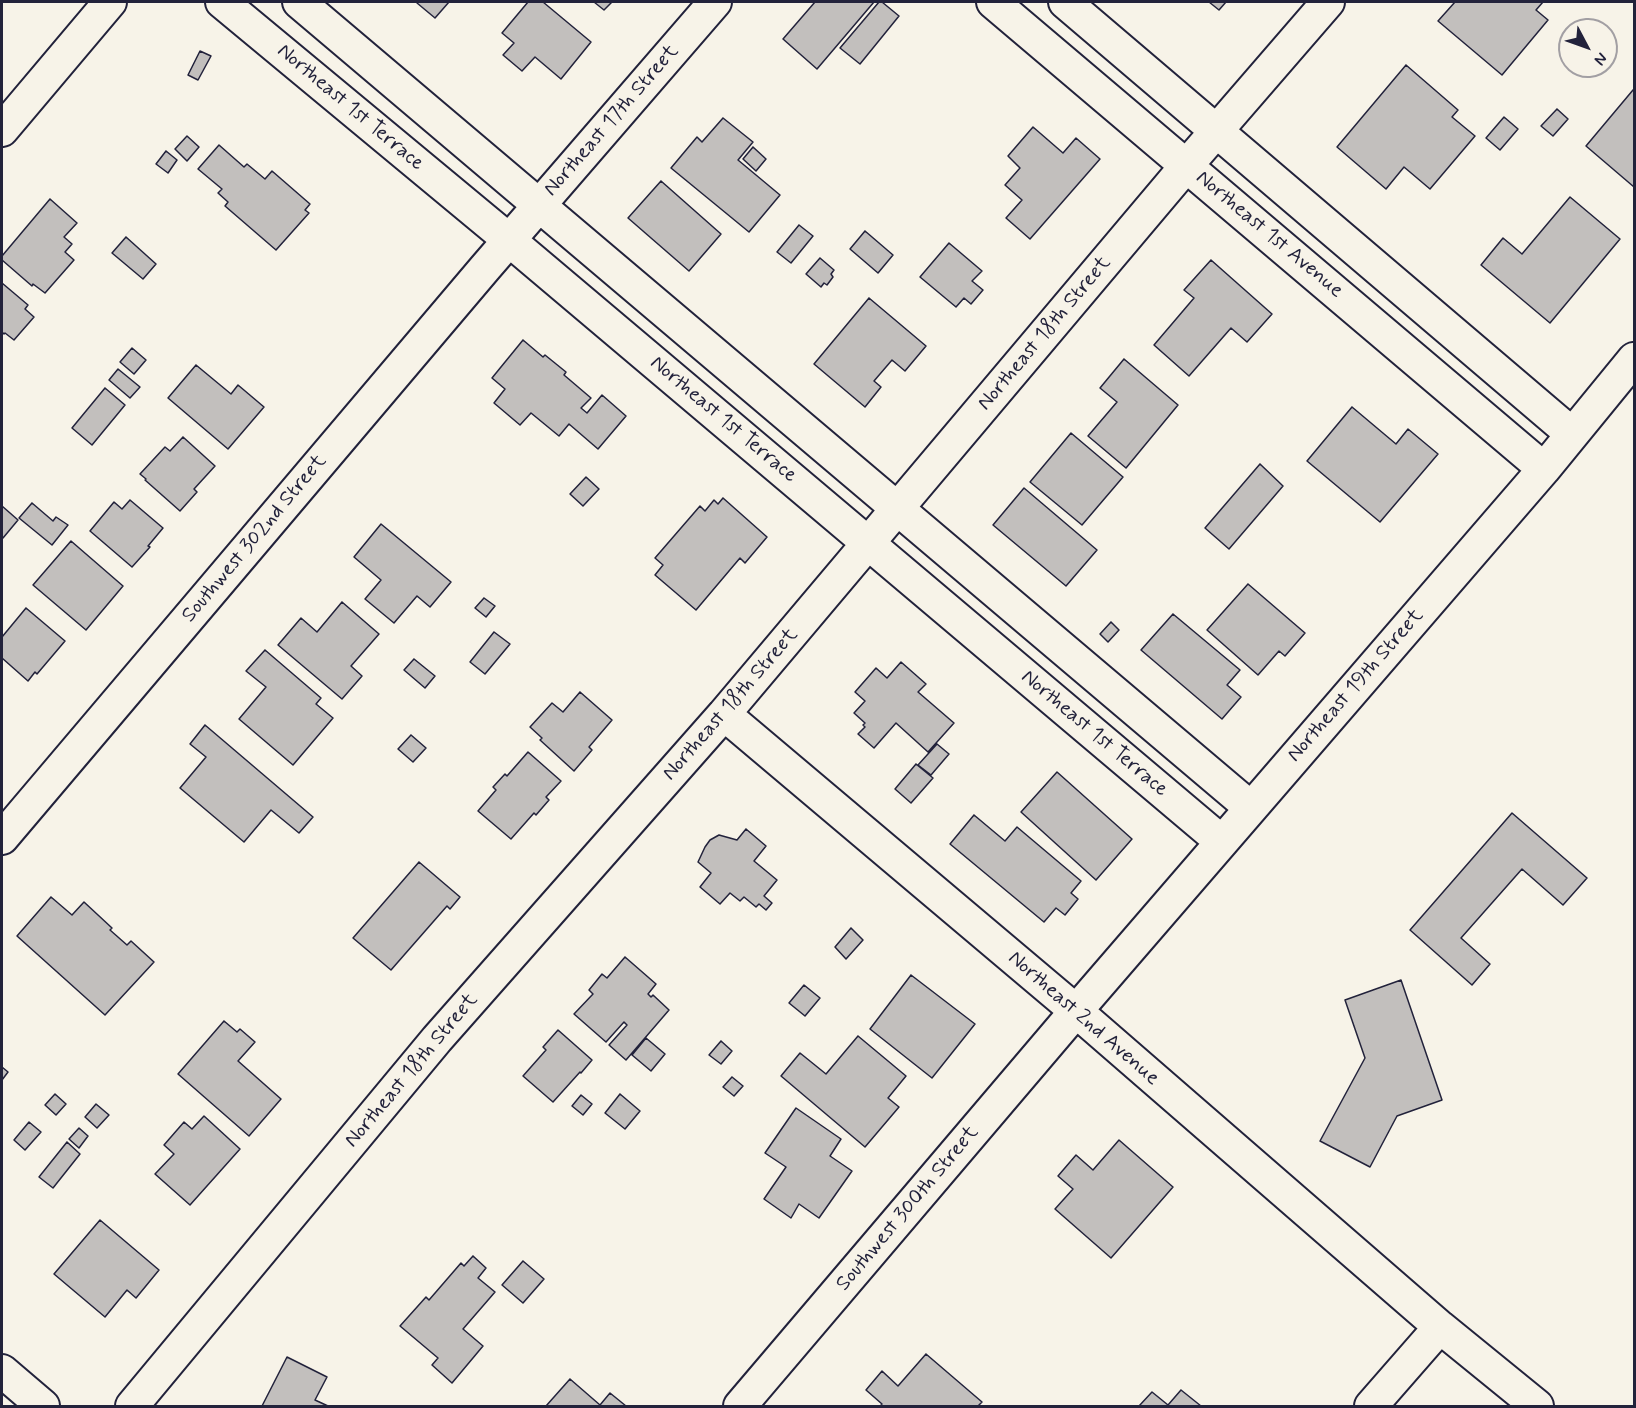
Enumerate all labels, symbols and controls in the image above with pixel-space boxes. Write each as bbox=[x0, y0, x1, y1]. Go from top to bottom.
north arrow bbox=[1558, 18, 1618, 78]
street label: Northeast 1st Terrace bbox=[271, 39, 429, 177]
street label: Northeast 17th Street bbox=[539, 40, 685, 202]
text: N bbox=[1589, 48, 1612, 70]
street label: Northeast 1st Avenue bbox=[1190, 166, 1348, 304]
street label: Northeast 18th Street bbox=[973, 252, 1117, 416]
street label: Northeast 1st Terrace bbox=[644, 351, 802, 489]
street label: Southwest 302nd Street bbox=[177, 450, 333, 628]
street label: Northeast 19th Street bbox=[1283, 604, 1429, 768]
street label: Northeast 18th Street bbox=[658, 624, 804, 786]
street label: Northeast 1st Terrace bbox=[1015, 665, 1173, 803]
street label: Northeast 2nd Avenue bbox=[1002, 946, 1164, 1092]
street label: Northeast 18th Street bbox=[340, 989, 484, 1153]
street label: Southwest 300th Street bbox=[831, 1121, 985, 1297]

